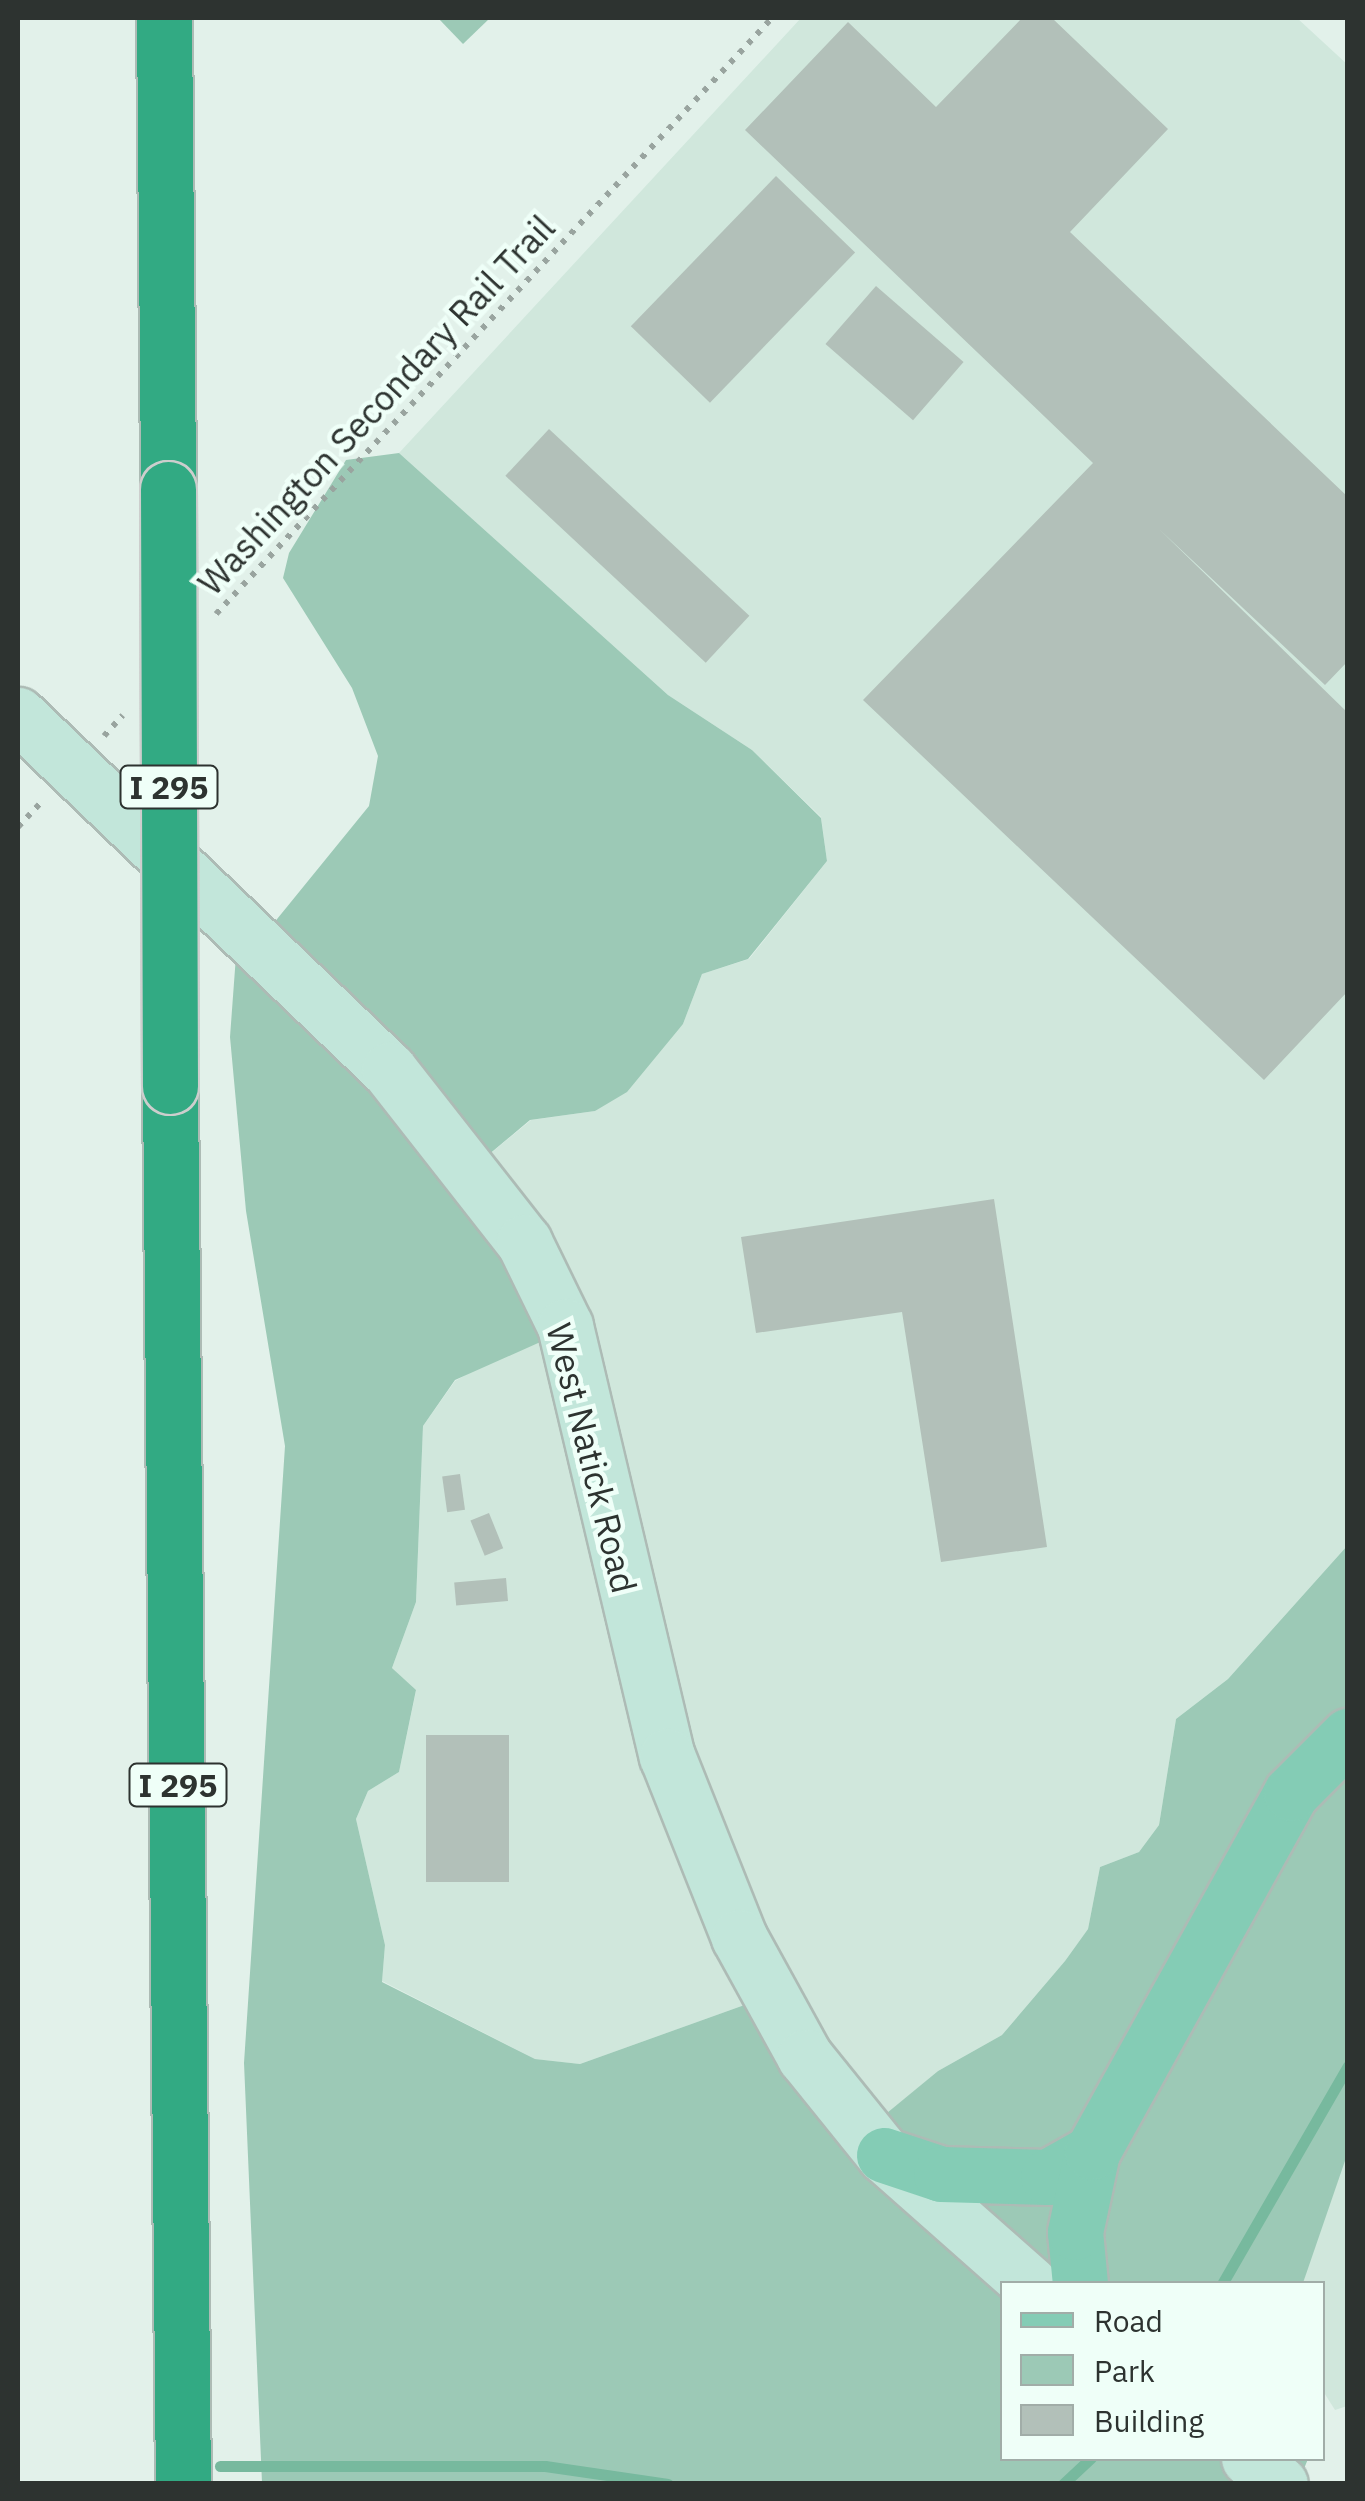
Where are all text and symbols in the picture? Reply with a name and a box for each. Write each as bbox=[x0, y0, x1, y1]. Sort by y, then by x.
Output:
street label: Washington Secondary Rail Trail bbox=[189, 207, 563, 603]
road number: I 295 bbox=[119, 760, 219, 814]
street label: West Natick Road bbox=[538, 1319, 646, 1597]
road number: I 295 bbox=[128, 1758, 228, 1812]
legend bbox=[1000, 2281, 1325, 2461]
text: Road bbox=[1094, 2301, 1163, 2340]
text: Park bbox=[1094, 2351, 1155, 2390]
text: Building bbox=[1094, 2401, 1204, 2440]

